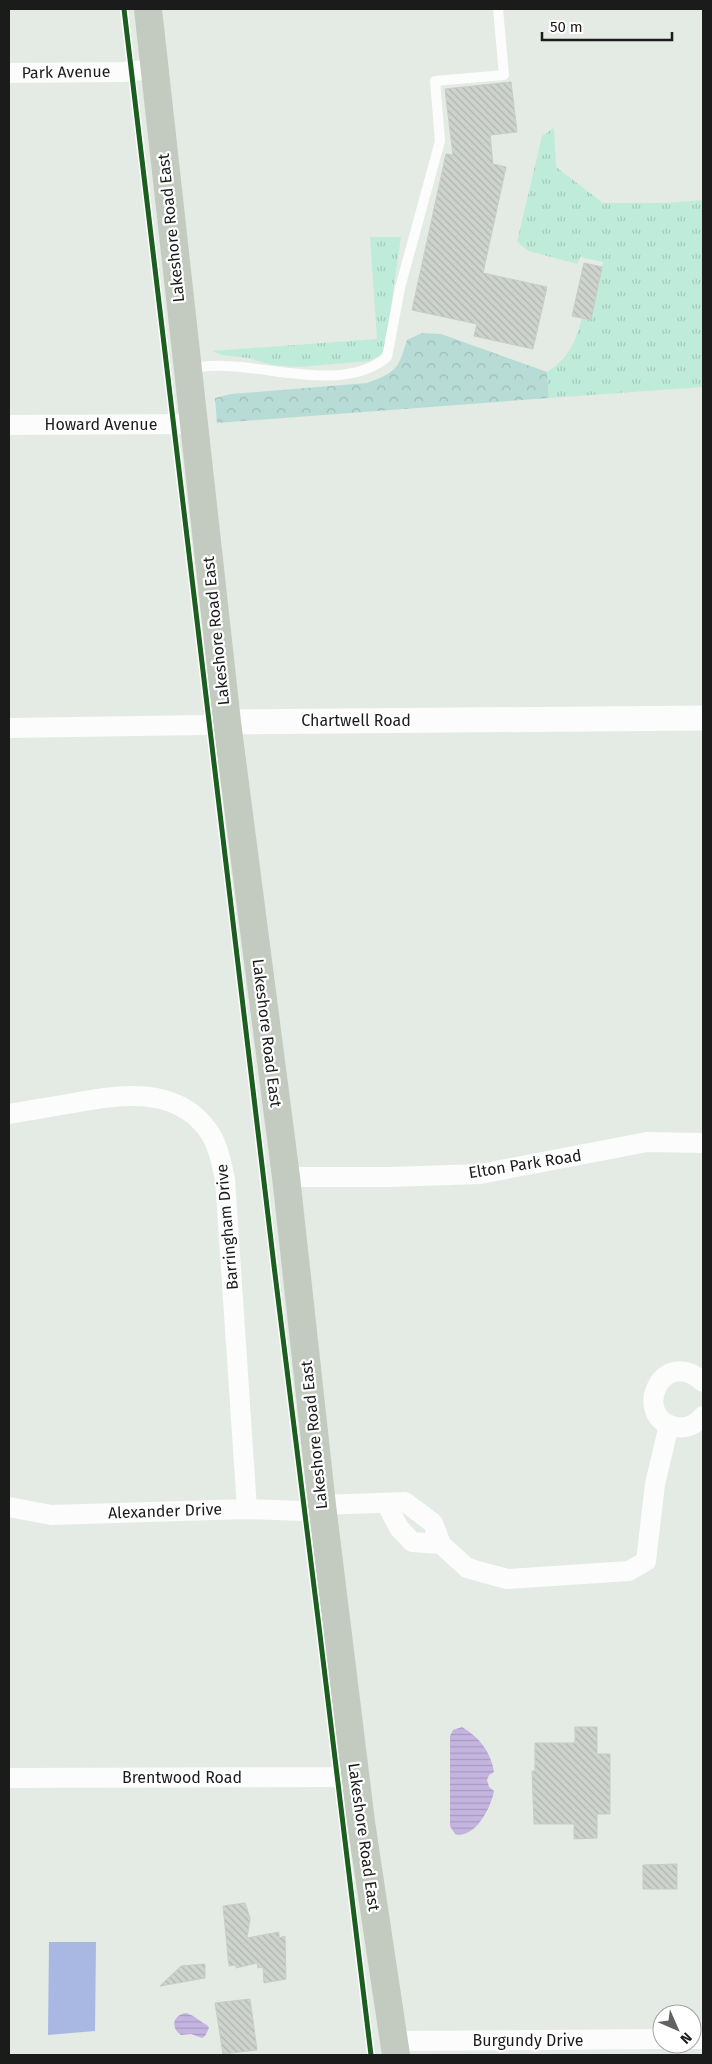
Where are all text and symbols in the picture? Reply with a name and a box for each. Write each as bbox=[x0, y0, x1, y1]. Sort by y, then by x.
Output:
scale bar bbox=[542, 10, 672, 42]
text: 50 m bbox=[550, 18, 583, 36]
street label: Park Avenue bbox=[21, 62, 111, 82]
street label: Lakeshore Road East bbox=[154, 152, 188, 303]
street label: Howard Avenue bbox=[45, 415, 157, 434]
street label: Lakeshore Road East bbox=[199, 555, 233, 706]
street label: Chartwell Road bbox=[301, 711, 411, 730]
street label: Lakeshore Road East bbox=[248, 958, 286, 1109]
street label: Elton Park Road bbox=[467, 1146, 583, 1182]
street label: Barringham Drive bbox=[212, 1163, 242, 1291]
street label: Lakeshore Road East bbox=[297, 1359, 331, 1510]
street label: Alexander Drive bbox=[108, 1500, 222, 1522]
street label: Lakeshore Road East bbox=[344, 1762, 384, 1913]
street label: Brentwood Road bbox=[122, 1768, 242, 1787]
north arrow bbox=[652, 2004, 702, 2054]
text: N bbox=[677, 2029, 695, 2047]
street label: Burgundy Drive bbox=[472, 2031, 584, 2050]

